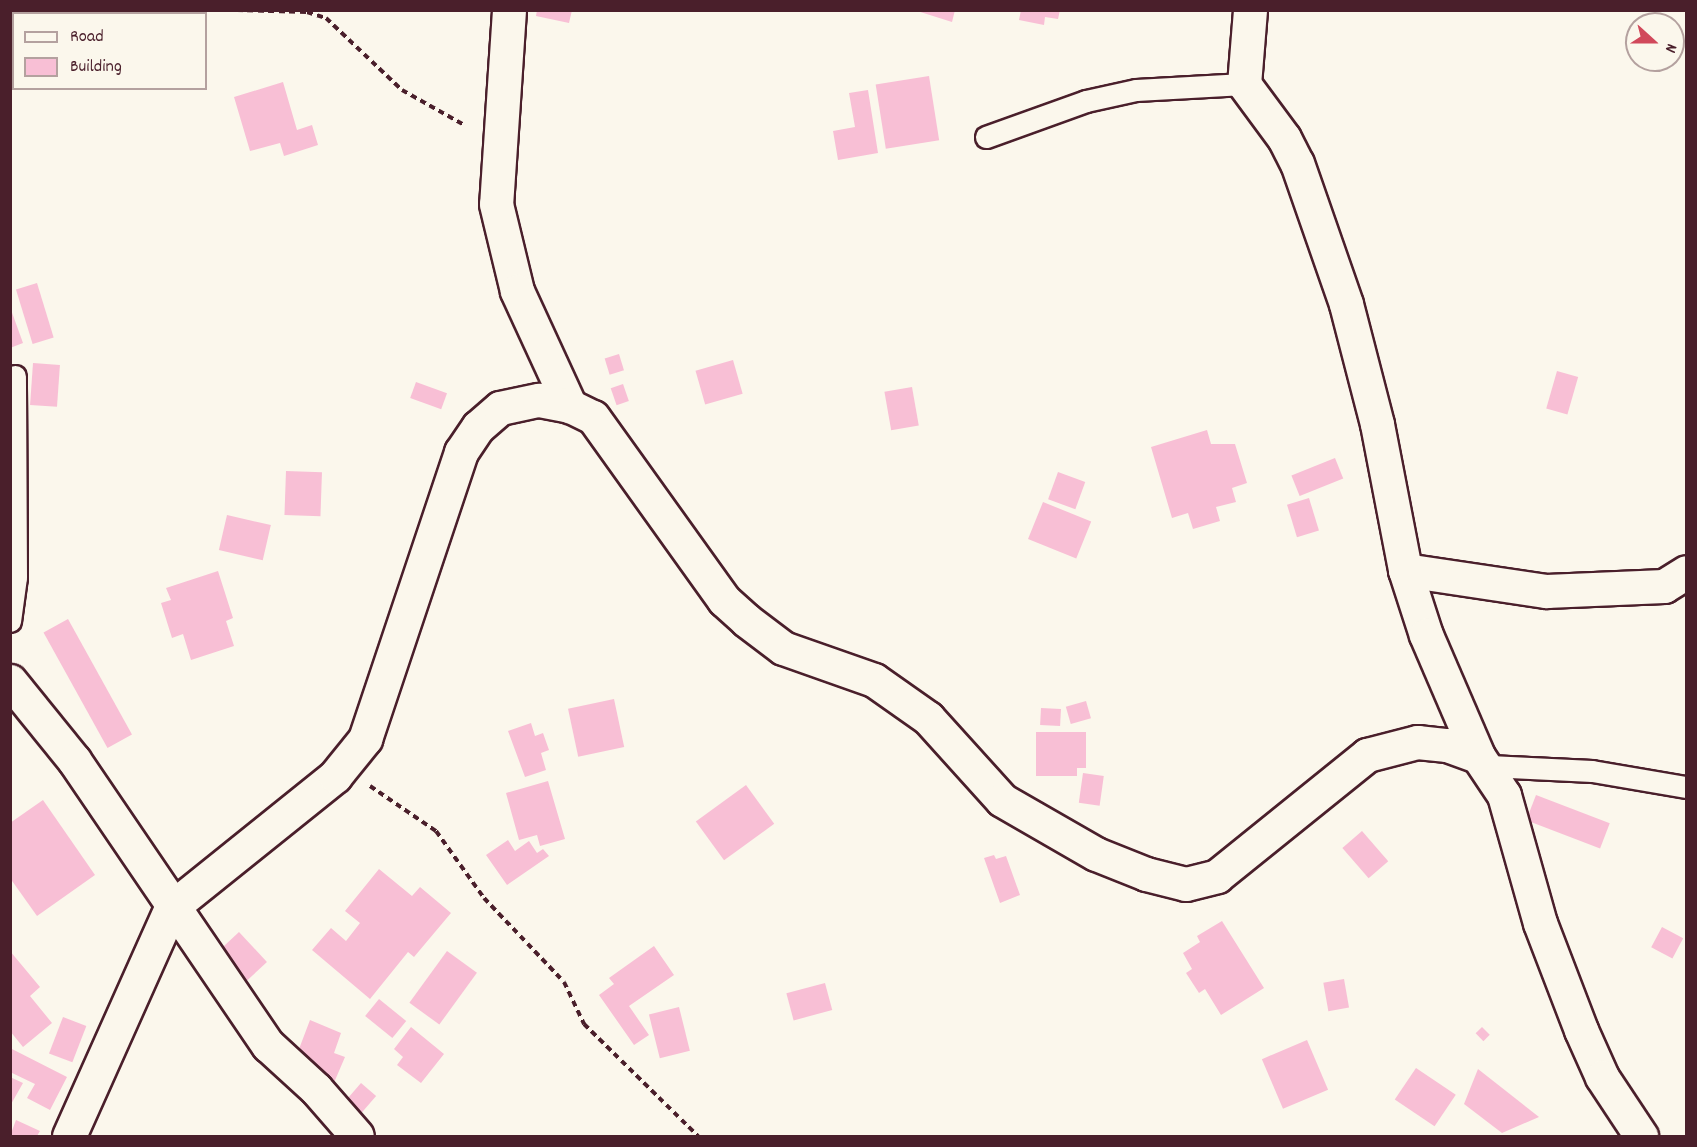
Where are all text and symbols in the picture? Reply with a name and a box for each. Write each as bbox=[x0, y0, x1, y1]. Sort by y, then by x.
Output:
legend bbox=[12, 12, 207, 90]
north arrow bbox=[1625, 12, 1685, 72]
text: Road bbox=[70, 25, 104, 50]
text: N bbox=[1658, 40, 1683, 56]
text: Building bbox=[70, 55, 122, 80]

